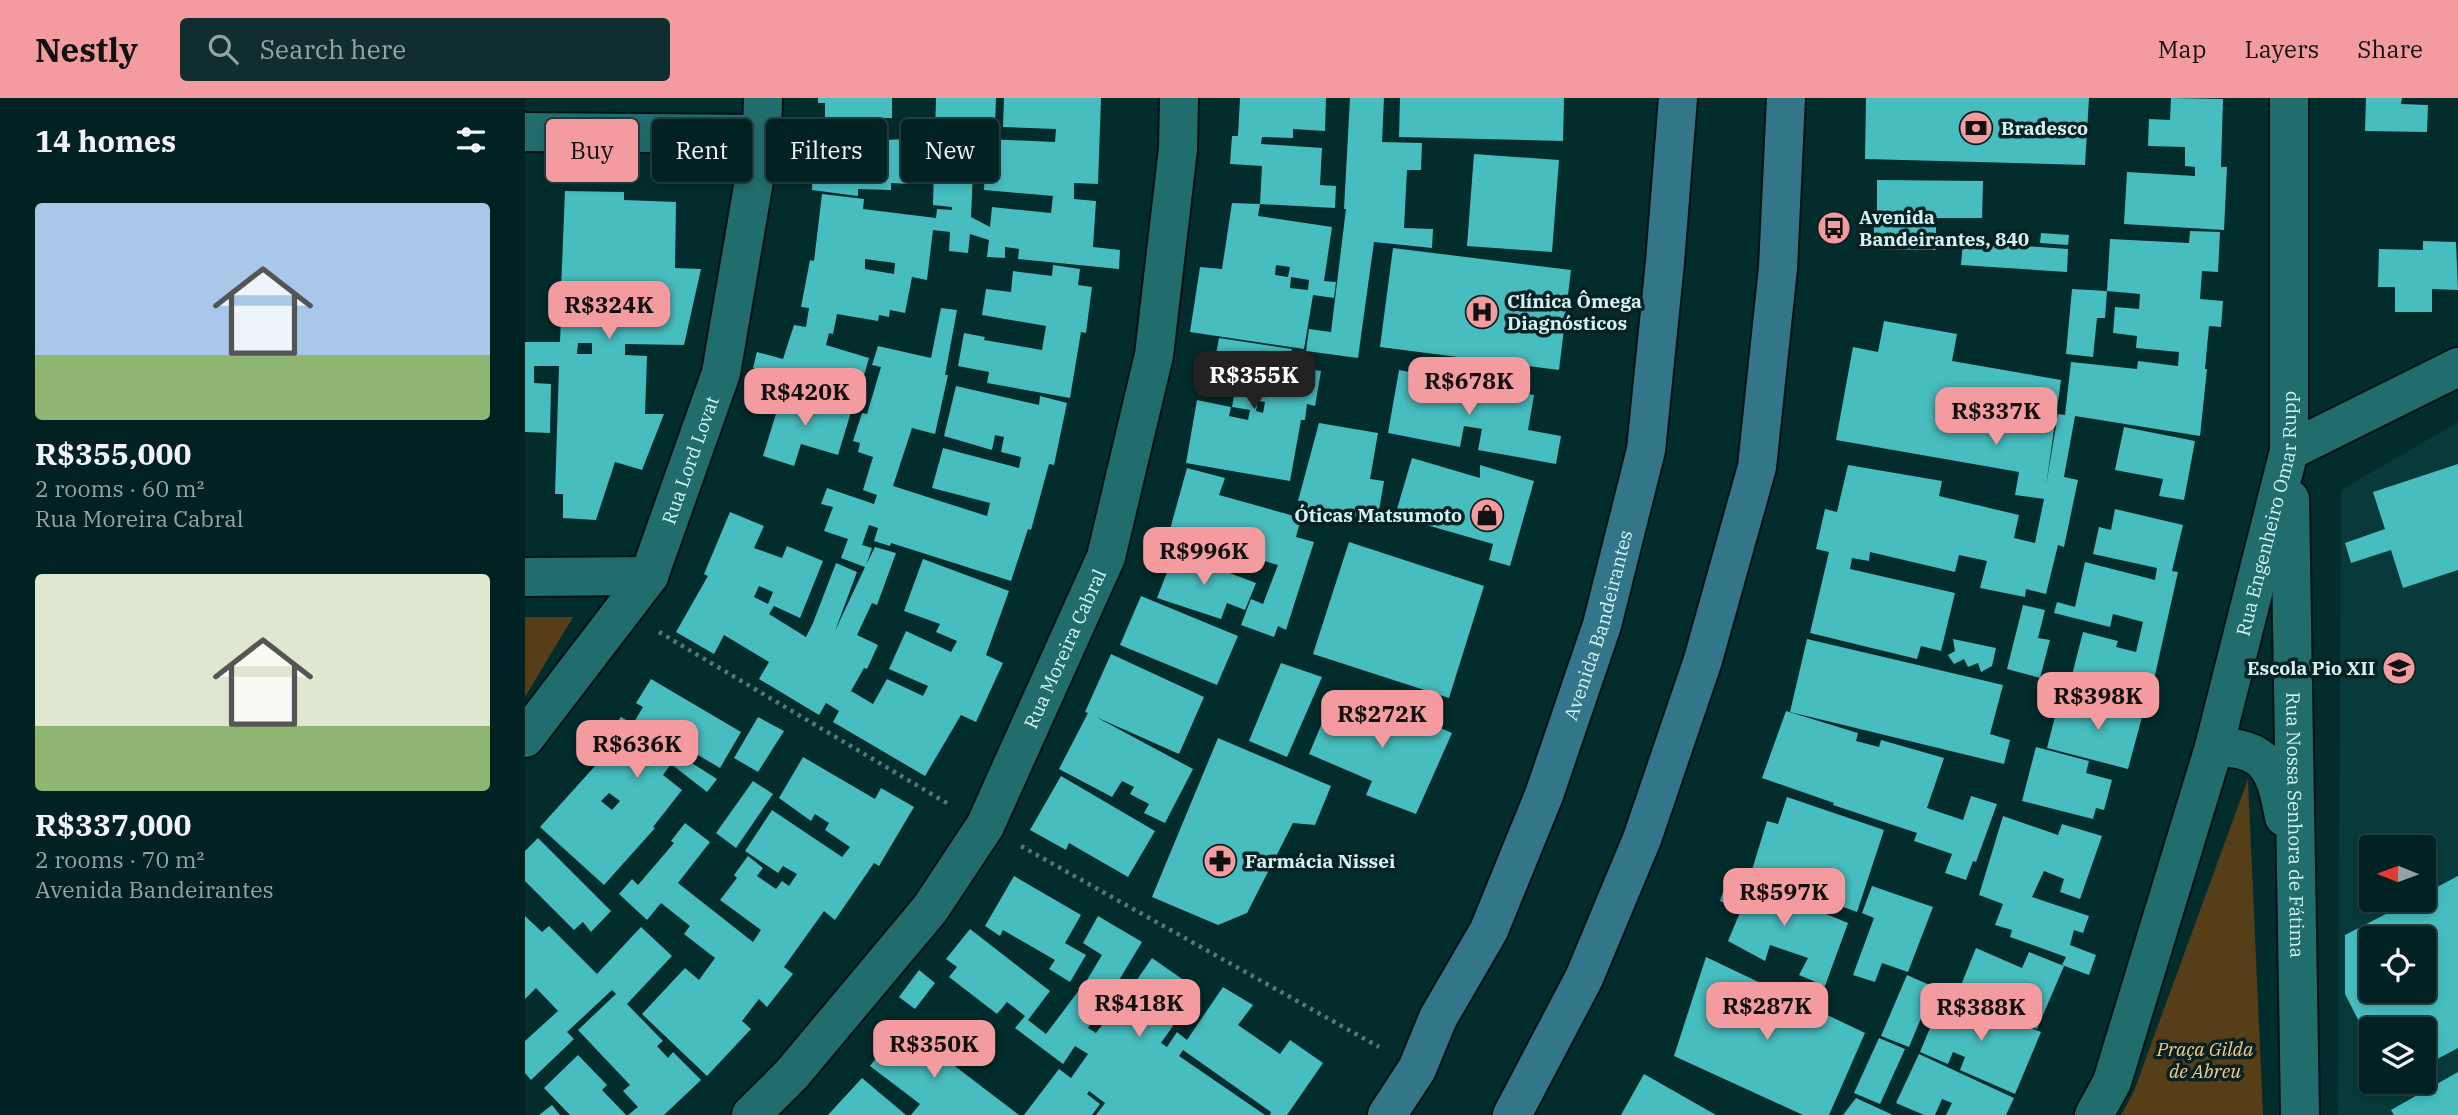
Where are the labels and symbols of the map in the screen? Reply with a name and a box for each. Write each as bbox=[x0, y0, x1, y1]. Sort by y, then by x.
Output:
bank icon: Bradesco bbox=[1957, 109, 1995, 147]
place label: Bradesco bbox=[2001, 116, 2088, 140]
place label: Avenida Bandeirantes, 840 bbox=[1859, 205, 2029, 251]
bus stop icon: Avenida Bandeirantes, 840 bbox=[1815, 209, 1853, 247]
pin: R$324K bbox=[552, 282, 666, 341]
place label: Clínica Ômega Diagnósticos bbox=[1507, 289, 1642, 335]
hospital icon: Clínica Ômega Diagnósticos bbox=[1463, 293, 1501, 331]
pin: R$355K bbox=[1197, 352, 1311, 411]
pin: R$678K bbox=[1412, 358, 1526, 417]
pin: R$420K bbox=[748, 368, 862, 428]
pin: R$337K bbox=[1939, 388, 2053, 447]
street label: Rua Engenheiro Omar Rupp bbox=[2231, 391, 2301, 638]
street label: Rua Lord Lovat bbox=[656, 393, 724, 527]
shop icon: Óticas Matsumoto bbox=[1468, 496, 1506, 534]
place label: Óticas Matsumoto bbox=[1294, 503, 1462, 527]
pin: R$996K bbox=[1147, 528, 1261, 587]
street label: Avenida Bandeirantes bbox=[1558, 528, 1637, 723]
street label: Rua Moreira Cabral bbox=[1018, 565, 1111, 732]
school or university icon: Escola Pio XII bbox=[2380, 649, 2418, 687]
place label: Escola Pio XII bbox=[2247, 656, 2375, 680]
pin: R$398K bbox=[2041, 672, 2155, 732]
pin: R$272K bbox=[1325, 690, 1439, 750]
street label: Rua Nossa Senhora de Fátima bbox=[2281, 692, 2309, 958]
pin: R$636K bbox=[580, 720, 694, 780]
north arrow bbox=[2359, 835, 2436, 912]
pharmacy icon: Farmácia Nissei bbox=[1201, 842, 1239, 880]
place label: Farmácia Nissei bbox=[1245, 849, 1395, 873]
pin: R$597K bbox=[1727, 868, 1841, 928]
pin: R$418K bbox=[1082, 979, 1196, 1039]
pin: R$287K bbox=[1710, 982, 1824, 1042]
pin: R$388K bbox=[1924, 984, 2038, 1043]
pin: R$350K bbox=[877, 1020, 991, 1080]
park label: Praça Gilda de Abreu bbox=[2156, 1037, 2254, 1083]

